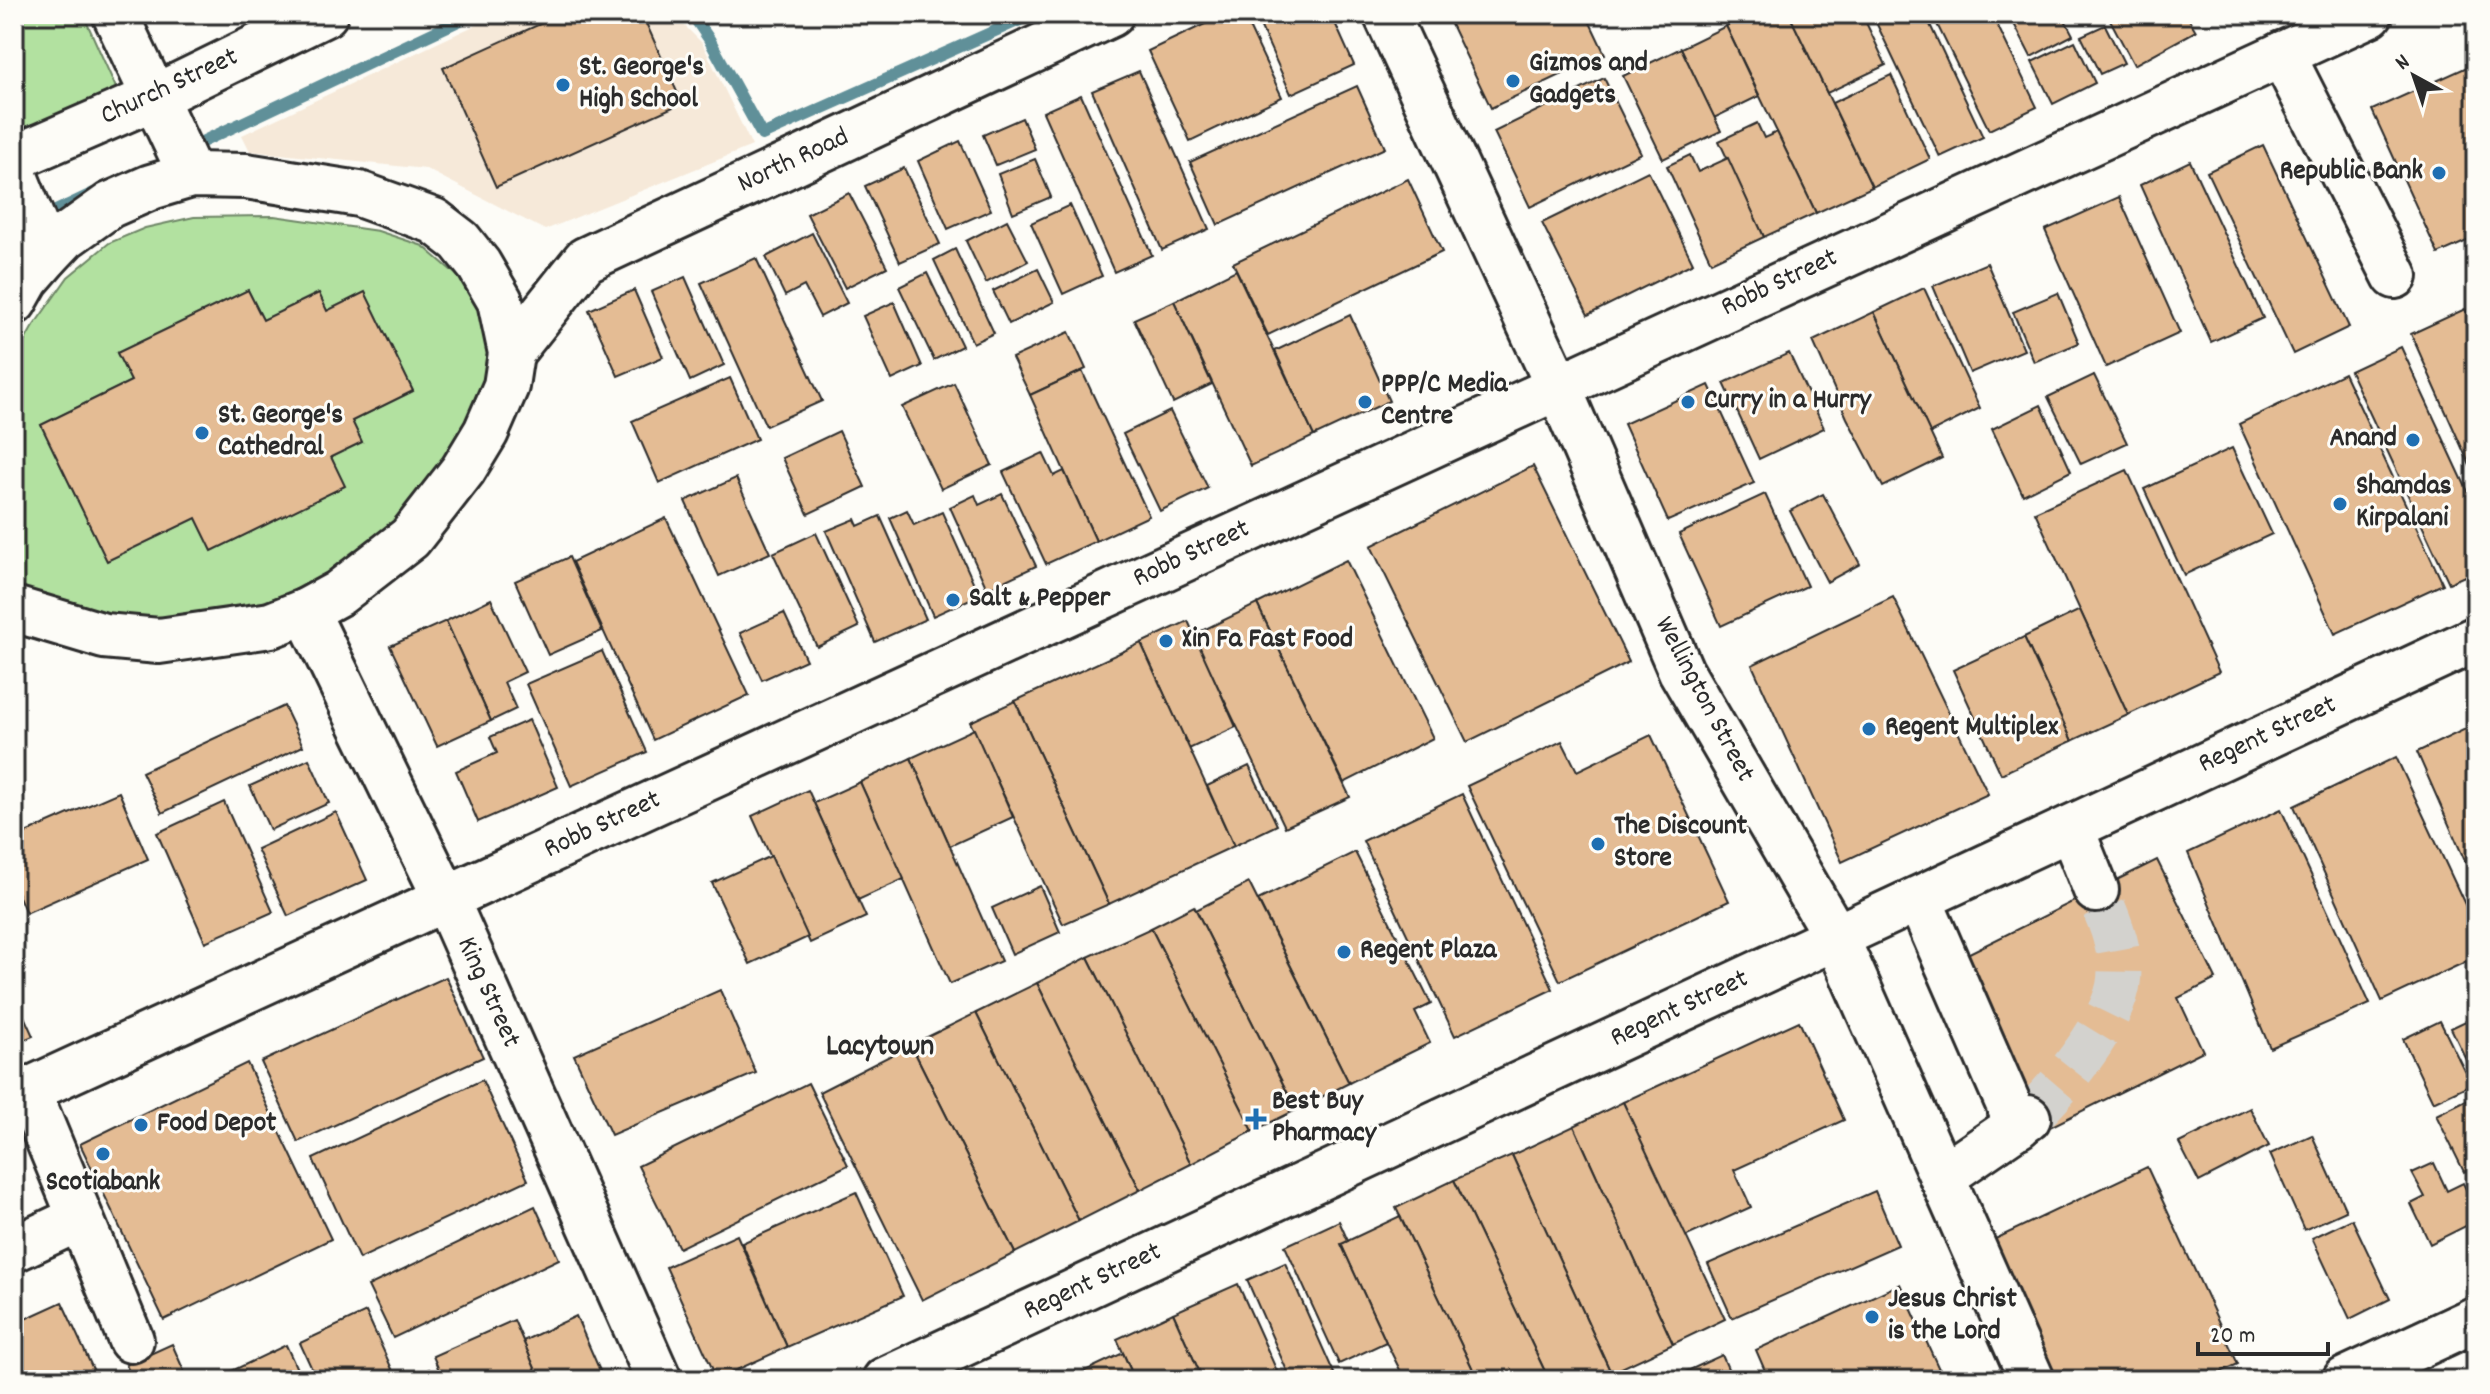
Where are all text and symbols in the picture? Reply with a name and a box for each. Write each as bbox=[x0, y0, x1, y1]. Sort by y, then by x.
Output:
north arrow bbox=[2374, 36, 2454, 116]
street label: Church Street bbox=[95, 39, 245, 137]
place label: Gizmos and Gadgets bbox=[1529, 45, 1648, 117]
text: N bbox=[2389, 48, 2418, 79]
place label: St. George's High School bbox=[579, 49, 704, 121]
marker: Gizmos and Gadgets bbox=[1504, 72, 1522, 90]
marker: St. George's High School bbox=[554, 76, 572, 94]
street label: North Road bbox=[732, 119, 856, 205]
place label: Republic Bank bbox=[2280, 153, 2423, 193]
marker: Republic Bank bbox=[2430, 164, 2448, 182]
street label: Robb Street bbox=[1715, 240, 1845, 328]
place label: PPP/C Media Centre bbox=[1381, 366, 1508, 438]
place label: Curry in a Hurry bbox=[1704, 382, 1873, 422]
marker: PPP/C Media Centre bbox=[1356, 393, 1374, 411]
marker: Curry in a Hurry bbox=[1679, 393, 1697, 411]
place label: St. George's Cathedral bbox=[218, 397, 343, 469]
place label: Anand bbox=[2330, 420, 2397, 460]
marker: St. George's Cathedral bbox=[193, 424, 211, 442]
marker: Anand bbox=[2404, 431, 2422, 449]
place label: Shamdas Kirpalani bbox=[2356, 468, 2452, 540]
marker: Shamdas Kirpalani bbox=[2331, 495, 2349, 513]
street label: Robb Street bbox=[1127, 511, 1257, 599]
place label: Salt & Pepper bbox=[969, 580, 1111, 620]
marker: Salt & Pepper bbox=[944, 591, 962, 609]
street label: Wellington Street bbox=[1643, 610, 1763, 790]
place label: Xin Fa Fast Food bbox=[1182, 621, 1353, 661]
marker: Xin Fa Fast Food bbox=[1157, 632, 1175, 650]
street label: Regent Street bbox=[2192, 687, 2344, 785]
place label: Regent Multiplex bbox=[1885, 709, 2059, 749]
marker: Regent Multiplex bbox=[1860, 720, 1878, 738]
street label: Robb Street bbox=[538, 782, 668, 870]
place label: The Discount Store bbox=[1614, 808, 1748, 880]
marker: The Discount Store bbox=[1589, 835, 1607, 853]
street label: King Street bbox=[445, 931, 529, 1055]
place label: Regent Plaza bbox=[1360, 932, 1497, 972]
marker: Regent Plaza bbox=[1335, 943, 1353, 961]
street label: Regent Street bbox=[1604, 961, 1756, 1059]
district label: Lacytown bbox=[826, 1027, 934, 1070]
place label: Best Buy Pharmacy bbox=[1272, 1083, 1378, 1155]
place label: Food Depot bbox=[157, 1105, 277, 1145]
marker: Best Buy Pharmacy bbox=[1247, 1110, 1265, 1128]
marker: Food Depot bbox=[132, 1116, 150, 1134]
marker: Scotiabank bbox=[94, 1145, 112, 1163]
place label: Scotiabank bbox=[46, 1164, 160, 1204]
street label: Regent Street bbox=[1017, 1234, 1169, 1332]
place label: Jesus Christ is the Lord bbox=[1888, 1281, 2018, 1353]
scale bar bbox=[2198, 1306, 2328, 1356]
marker: Jesus Christ is the Lord bbox=[1863, 1308, 1881, 1326]
text: 20 m bbox=[2210, 1320, 2256, 1354]

